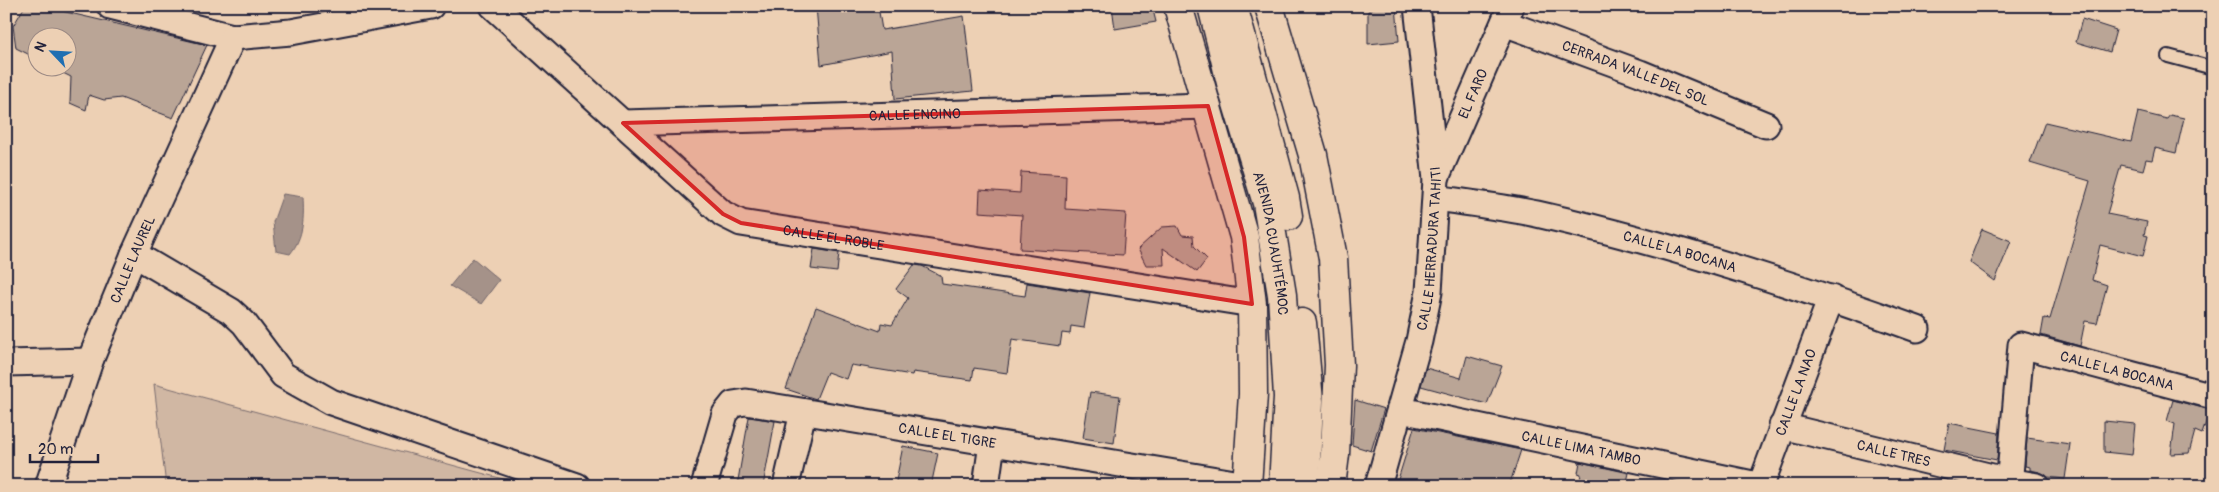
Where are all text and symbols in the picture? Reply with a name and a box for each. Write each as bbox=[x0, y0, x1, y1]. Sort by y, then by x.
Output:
north arrow bbox=[28, 28, 78, 78]
street label: CERRADA VALLE DEL SOL bbox=[1560, 37, 1712, 110]
text: N bbox=[31, 39, 50, 55]
street label: EL FARO bbox=[1455, 66, 1492, 121]
street label: CALLE ENCINO bbox=[869, 105, 961, 125]
street label: CALLE HERRADURA TAHITI bbox=[1413, 166, 1445, 332]
street label: AVENIDA CUAUHTÉMOC bbox=[1249, 169, 1291, 316]
street label: CALLE LAUREL bbox=[107, 213, 159, 306]
street label: CALLE EL ROBLE bbox=[782, 222, 885, 255]
street label: CALLE LA BOCANA bbox=[1621, 228, 1738, 276]
street label: CALLE LA NAO bbox=[1772, 347, 1820, 438]
street label: CALLE LA BOCANA bbox=[2058, 348, 2176, 394]
street label: CALLE EL TIGRE bbox=[897, 419, 997, 452]
street label: CALLE LIMA TAMBO bbox=[1520, 428, 1642, 469]
scale bar bbox=[30, 432, 98, 464]
street label: CALLE TRES bbox=[1855, 436, 1932, 471]
text: 20 m bbox=[38, 440, 73, 459]

